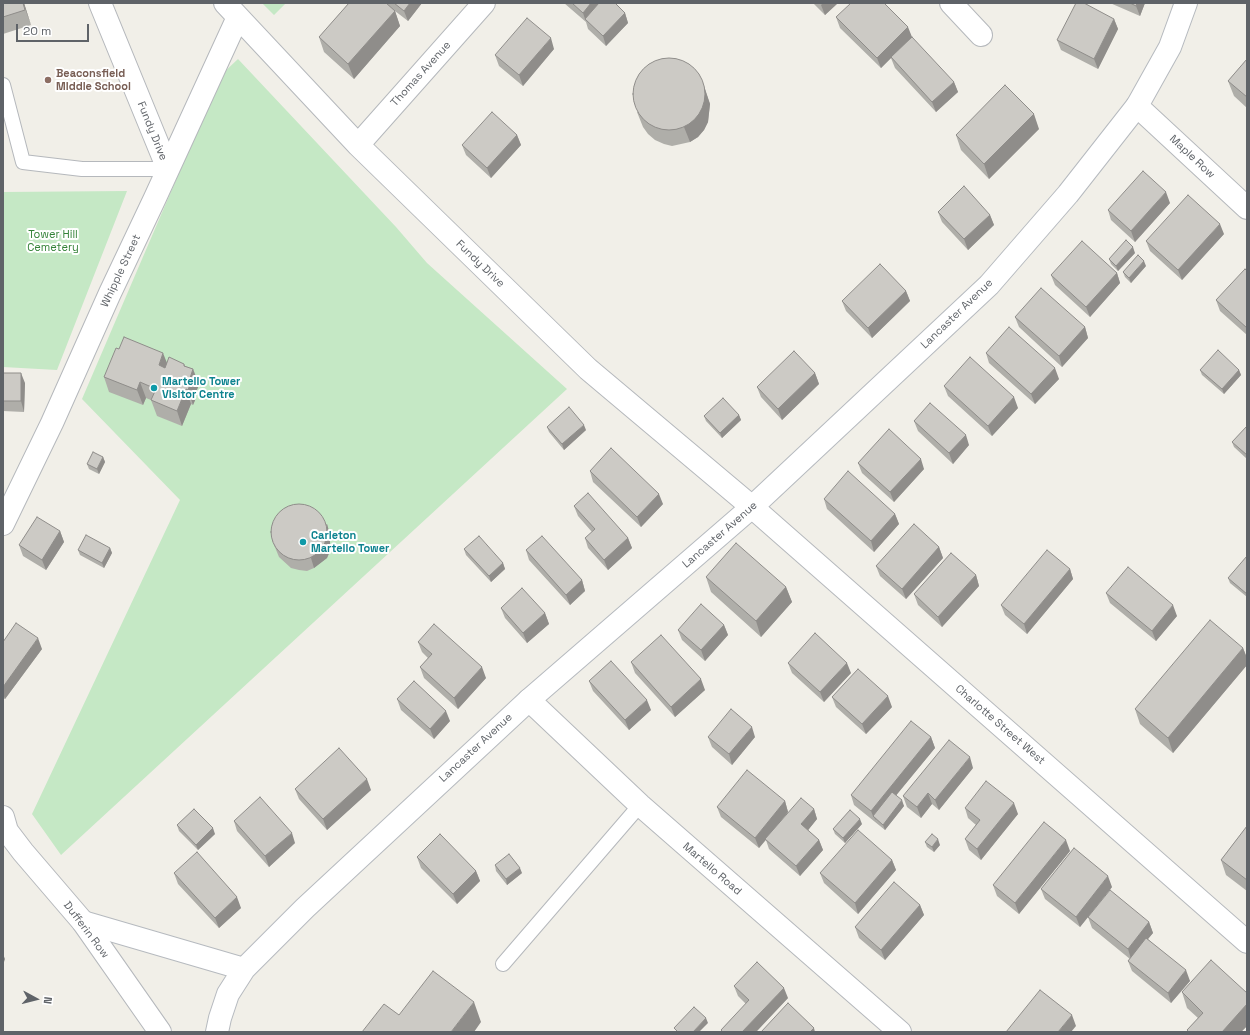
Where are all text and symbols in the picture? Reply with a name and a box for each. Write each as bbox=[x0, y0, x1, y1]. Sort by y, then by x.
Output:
scale bar bbox=[18, 16, 91, 42]
text: 20 m bbox=[23, 23, 51, 39]
street label: Thomas Avenue bbox=[388, 39, 454, 109]
place label: Beaconsfield Middle School bbox=[56, 67, 131, 93]
marker: Beaconsfield Middle School bbox=[43, 75, 53, 85]
street label: Fundy Drive bbox=[134, 100, 170, 162]
street label: Maple Row bbox=[1167, 133, 1217, 181]
park label: Tower Hill Cemetery bbox=[27, 228, 79, 254]
street label: Whipple Street bbox=[98, 232, 144, 310]
street label: Fundy Drive bbox=[453, 238, 507, 290]
street label: Lancaster Avenue bbox=[918, 276, 996, 352]
place label: Martello Tower Visitor Centre bbox=[162, 375, 240, 401]
marker: Martello Tower Visitor Centre bbox=[149, 383, 159, 393]
street label: Lancaster Avenue bbox=[680, 499, 760, 571]
place label: Carleton Martello Tower bbox=[311, 529, 389, 555]
marker: Carleton Martello Tower bbox=[298, 537, 308, 547]
street label: Charlotte Street West bbox=[952, 682, 1048, 768]
street label: Lancaster Avenue bbox=[437, 711, 515, 785]
street label: Martello Road bbox=[680, 840, 744, 898]
street label: Dufferin Row bbox=[60, 899, 112, 961]
north arrow bbox=[16, 979, 56, 1019]
text: N bbox=[41, 996, 55, 1005]

